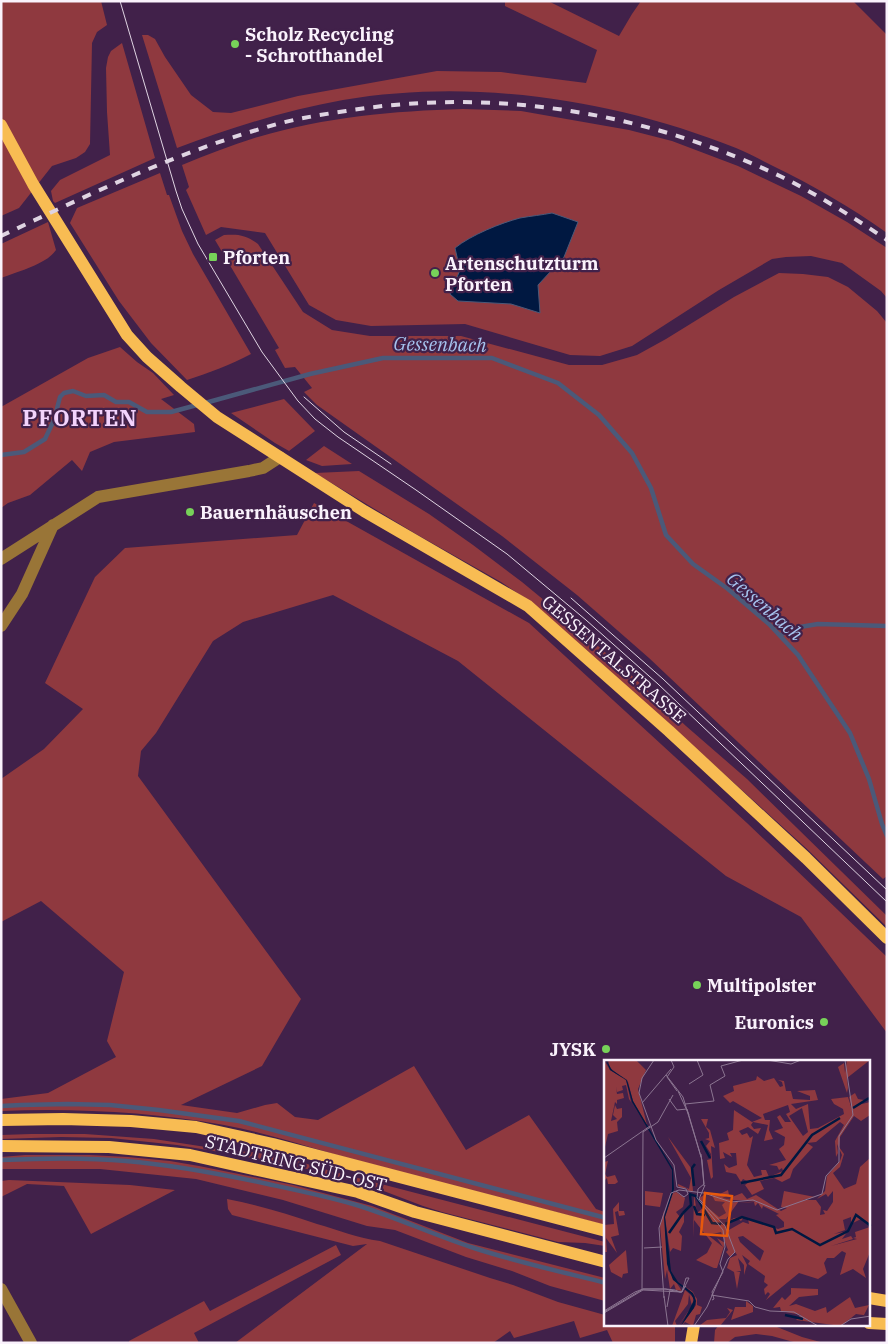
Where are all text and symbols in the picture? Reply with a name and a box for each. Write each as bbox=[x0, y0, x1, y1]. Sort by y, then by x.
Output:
place label: Scholz Recycling - Schrotthandel bbox=[245, 23, 394, 67]
marker: Scholz Recycling - Schrotthandel bbox=[229, 38, 241, 50]
place label: Pforten bbox=[223, 246, 290, 269]
marker: Pforten bbox=[207, 251, 219, 263]
place label: Artenschutzturm Pforten bbox=[445, 252, 599, 296]
marker: Artenschutzturm Pforten bbox=[429, 267, 441, 279]
water label: Gessenbach bbox=[393, 331, 487, 357]
district label: PFORTEN bbox=[22, 403, 138, 432]
place label: Bauernhäuschen bbox=[200, 501, 352, 524]
marker: Bauernhäuschen bbox=[184, 506, 196, 518]
water label: Gessenbach bbox=[722, 566, 808, 646]
street label: GESSENTALSTRASSE bbox=[537, 590, 691, 728]
place label: Multipolster bbox=[707, 974, 816, 997]
marker: Multipolster bbox=[691, 979, 703, 991]
place label: Euronics bbox=[734, 1011, 814, 1034]
marker: Euronics bbox=[818, 1016, 830, 1028]
place label: JYSK bbox=[550, 1038, 596, 1061]
marker: JYSK bbox=[600, 1043, 612, 1055]
inset map bbox=[604, 1060, 870, 1326]
street label: STADTRING SÜD-OST bbox=[203, 1129, 390, 1197]

